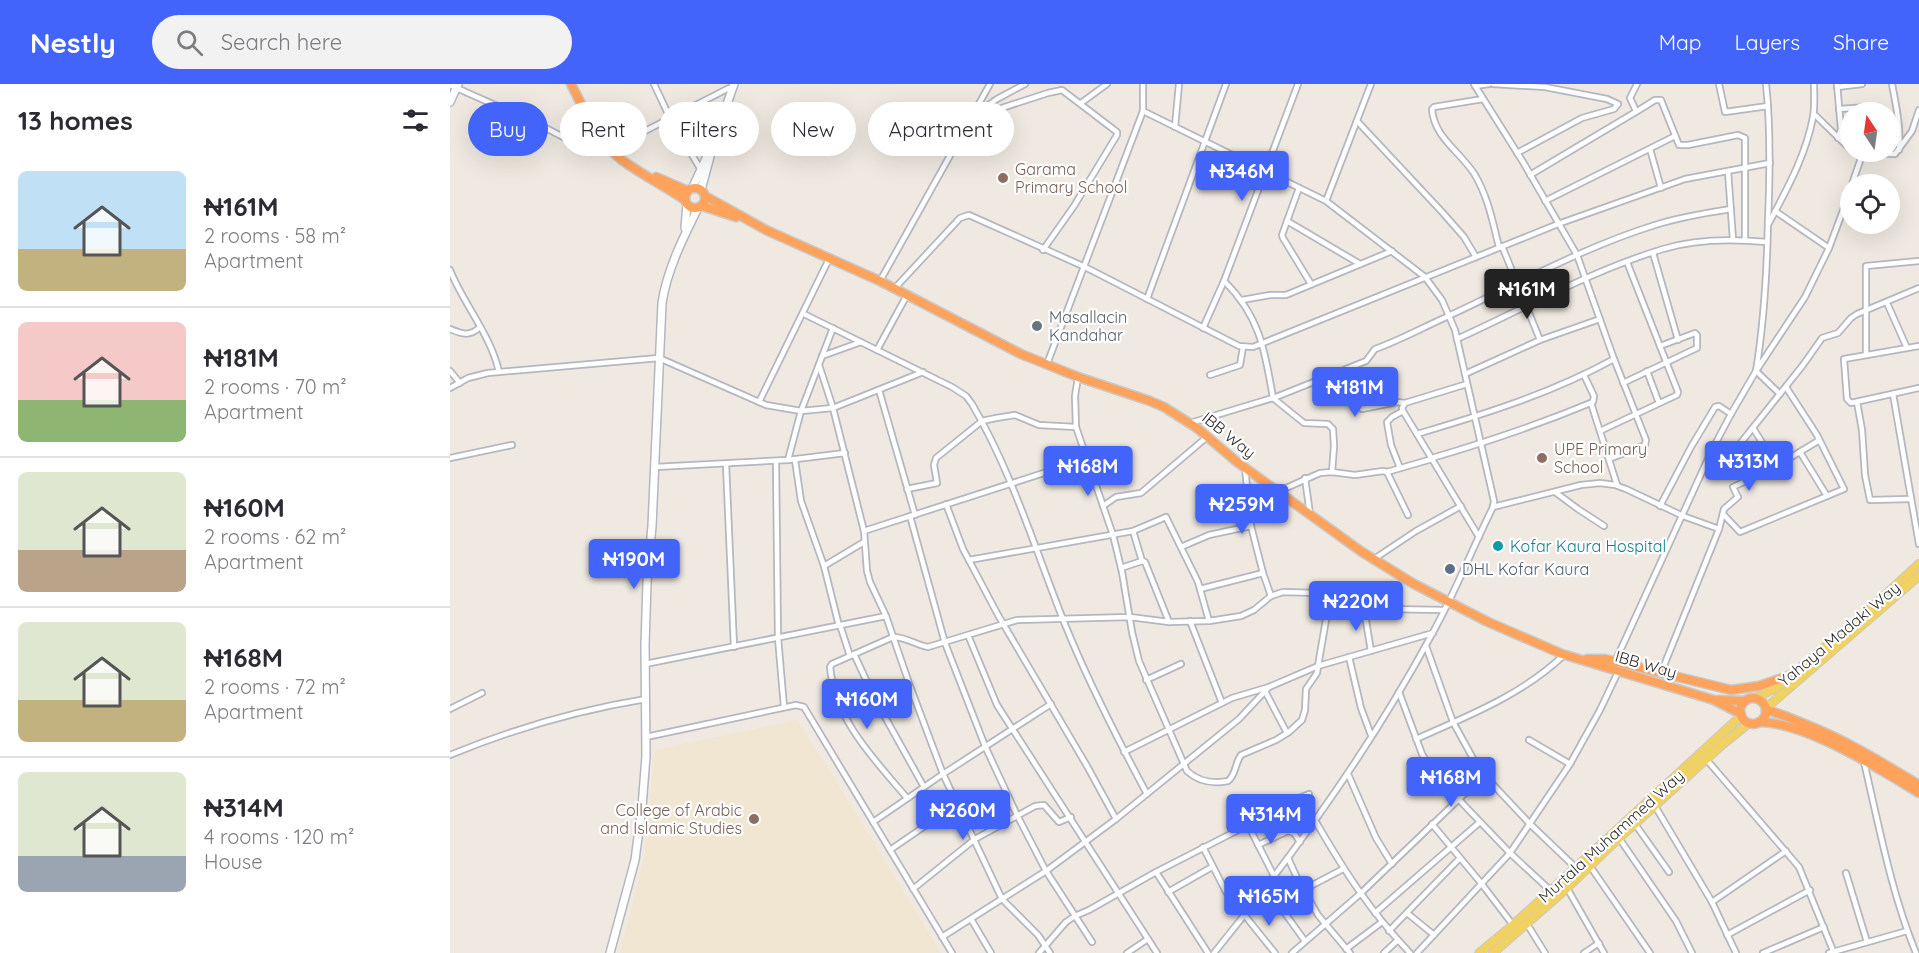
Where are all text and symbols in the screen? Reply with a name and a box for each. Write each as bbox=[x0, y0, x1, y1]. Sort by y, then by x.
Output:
search box bbox=[152, 15, 572, 69]
text: Nestly bbox=[30, 25, 116, 60]
icon: search bbox=[173, 26, 206, 59]
text: Search here bbox=[221, 28, 342, 56]
text: Map bbox=[1659, 29, 1702, 55]
text: Layers bbox=[1735, 29, 1800, 55]
text: Share bbox=[1833, 29, 1889, 55]
chip: Buy bbox=[468, 102, 548, 156]
chip: Rent bbox=[560, 102, 647, 156]
chip: Filters bbox=[659, 102, 759, 156]
chip: New bbox=[771, 102, 856, 156]
chip: Apartment bbox=[868, 102, 1014, 156]
north arrow bbox=[1840, 102, 1900, 162]
map controls bbox=[1840, 102, 1900, 234]
text: 13 homes bbox=[18, 104, 133, 137]
icon: filters bbox=[399, 104, 432, 137]
pin: ₦346M bbox=[1200, 151, 1284, 202]
text: ₦346M bbox=[1210, 158, 1274, 183]
place label: Garama Primary School bbox=[1015, 159, 1127, 197]
marker: Garama Primary School bbox=[996, 171, 1010, 185]
button: locate bbox=[1840, 174, 1900, 234]
text: ₦161M bbox=[204, 190, 279, 223]
icon: home bbox=[66, 195, 138, 267]
text: 2 rooms · 58 m² bbox=[204, 223, 346, 248]
text: Apartment bbox=[204, 248, 304, 273]
pin: ₦161M bbox=[1485, 269, 1569, 320]
text: ₦161M bbox=[1498, 276, 1556, 301]
place label: Masallacin Kandahar bbox=[1049, 307, 1127, 345]
marker: Masallacin Kandahar bbox=[1030, 319, 1044, 333]
text: ₦181M bbox=[204, 341, 279, 374]
icon: home bbox=[66, 346, 138, 418]
pin: ₦181M bbox=[1313, 367, 1397, 418]
text: 2 rooms · 70 m² bbox=[204, 374, 347, 399]
text: ₦181M bbox=[1326, 374, 1384, 399]
text: Apartment bbox=[204, 399, 304, 424]
street label: IBB Way bbox=[1198, 407, 1260, 463]
place label: UPE Primary School bbox=[1554, 439, 1647, 477]
pin: ₦313M bbox=[1707, 441, 1791, 492]
pin: ₦168M bbox=[1046, 446, 1130, 497]
text: ₦313M bbox=[1719, 448, 1779, 473]
marker: UPE Primary School bbox=[1535, 451, 1549, 465]
text: ₦168M bbox=[1058, 453, 1118, 478]
pin: ₦259M bbox=[1200, 484, 1284, 535]
text: ₦160M bbox=[204, 491, 285, 524]
text: ₦259M bbox=[1209, 491, 1275, 516]
icon: home bbox=[66, 496, 138, 568]
text: 2 rooms · 62 m² bbox=[204, 524, 346, 549]
place label: Kofar Kaura Hospital bbox=[1510, 536, 1666, 556]
pin: ₦190M bbox=[592, 539, 676, 590]
marker: Kofar Kaura Hospital bbox=[1491, 539, 1505, 553]
text: ₦190M bbox=[603, 546, 665, 571]
text: Apartment bbox=[204, 549, 304, 574]
place label: DHL Kofar Kaura bbox=[1462, 559, 1589, 579]
marker: DHL Kofar Kaura bbox=[1443, 562, 1457, 576]
street label: Yahaya Madaki Way bbox=[1774, 577, 1904, 691]
pin: ₦220M bbox=[1314, 581, 1398, 632]
text: ₦220M bbox=[1323, 588, 1389, 613]
text: ₦168M bbox=[204, 641, 283, 674]
icon: home bbox=[66, 646, 138, 718]
street label: IBB Way bbox=[1613, 646, 1679, 682]
text: 2 rooms · 72 m² bbox=[204, 674, 346, 699]
pin: ₦160M bbox=[825, 679, 909, 730]
text: ₦160M bbox=[836, 686, 898, 711]
text: Apartment bbox=[204, 699, 304, 724]
pin: ₦168M bbox=[1409, 757, 1493, 808]
text: ₦168M bbox=[1421, 764, 1481, 789]
street label: Murtala Muhammed Way bbox=[1534, 765, 1688, 907]
pin: ₦260M bbox=[921, 790, 1005, 841]
text: ₦314M bbox=[204, 791, 284, 824]
pin: ₦314M bbox=[1229, 794, 1313, 845]
icon: home bbox=[66, 796, 138, 868]
text: ₦260M bbox=[930, 797, 996, 822]
place label: College of Arabic and Islamic Studies bbox=[600, 800, 742, 838]
text: ₦314M bbox=[1240, 801, 1302, 826]
marker: College of Arabic and Islamic Studies bbox=[747, 812, 761, 826]
text: 4 rooms · 120 m² bbox=[204, 824, 354, 849]
text: House bbox=[204, 849, 263, 874]
pin: ₦165M bbox=[1227, 876, 1311, 927]
text: ₦165M bbox=[1238, 883, 1300, 908]

